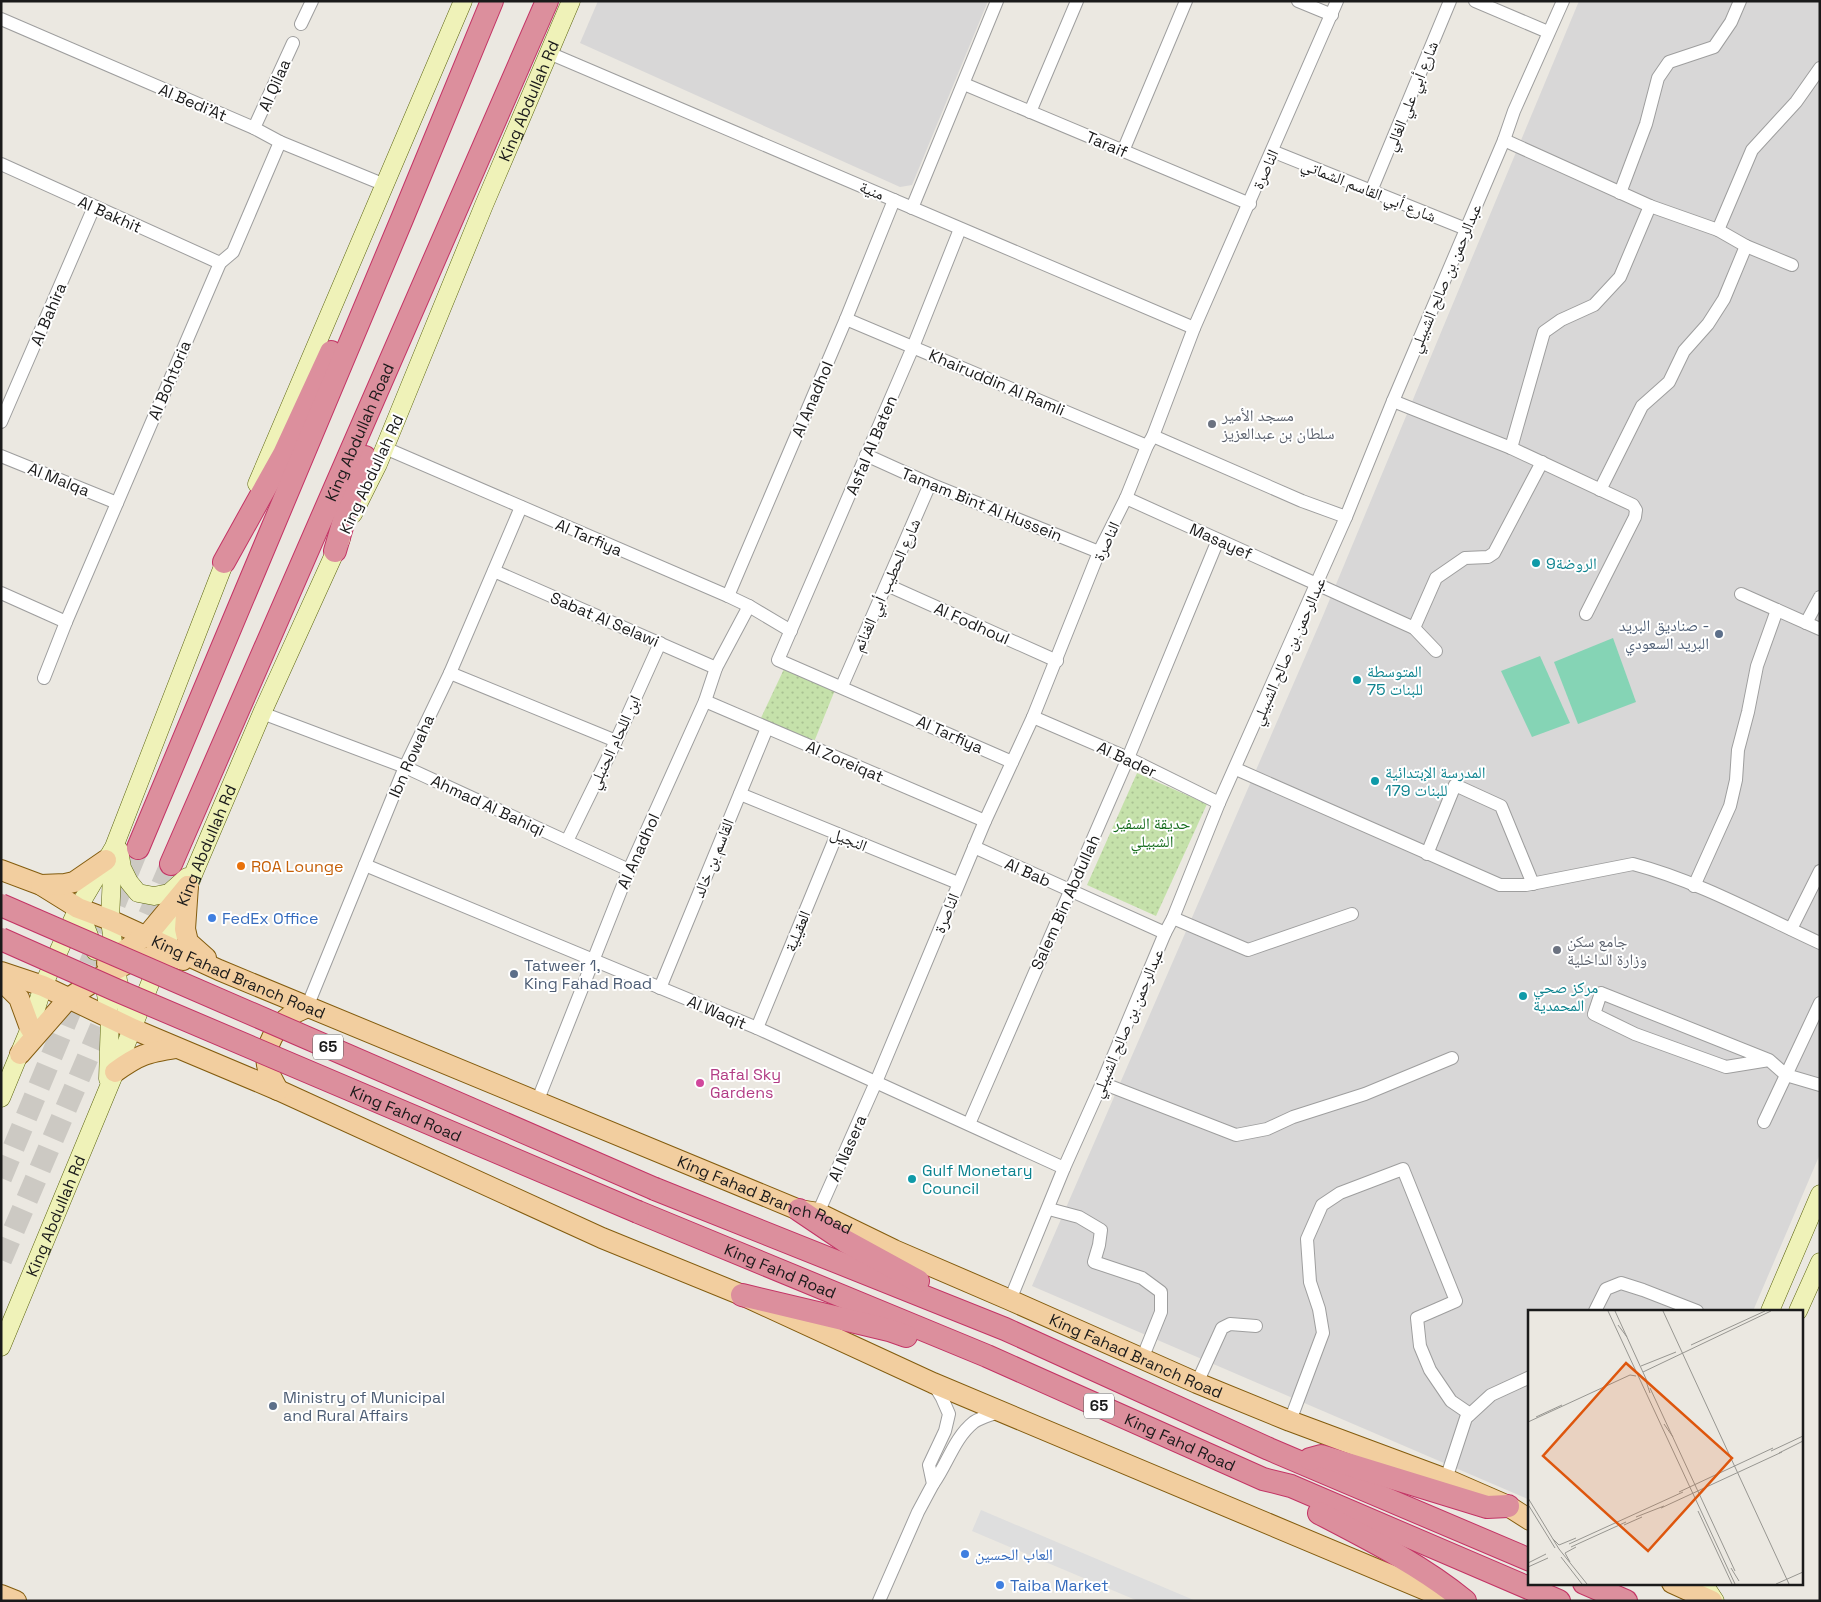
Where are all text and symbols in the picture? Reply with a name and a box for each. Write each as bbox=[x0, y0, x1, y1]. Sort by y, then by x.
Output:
street label: King Abdullah Rd bbox=[494, 37, 564, 165]
street label: شارع أبي علي الغالي bbox=[1380, 38, 1445, 155]
street label: Al Qilaa bbox=[254, 56, 295, 115]
street label: Al Bedi'At bbox=[155, 79, 230, 126]
street label: Taraif bbox=[1083, 126, 1131, 163]
street label: الناصرة bbox=[1247, 146, 1283, 192]
street label: شارع أبي القاسم الشماتي bbox=[1298, 154, 1439, 229]
street label: منية bbox=[856, 176, 887, 205]
street label: Al Bakhit bbox=[75, 191, 145, 238]
street label: عبدالرحمن بن صالح الشبيلي bbox=[1405, 200, 1488, 357]
street label: Al Bahira bbox=[26, 279, 71, 349]
street label: Al Bohtoria bbox=[143, 337, 196, 423]
street label: Khairuddin Al Ramli bbox=[926, 344, 1068, 421]
street label: Al Anadhol bbox=[787, 358, 838, 440]
street label: King Abdullah Road bbox=[320, 360, 399, 505]
street label: Asfal Al Baten bbox=[841, 392, 902, 498]
place label: ٍمسجد الأمير سلطان بن عبدالعزيز bbox=[1221, 405, 1335, 444]
street label: King Abdullah Rd bbox=[335, 411, 408, 537]
marker: ٍمسجد الأمير سلطان بن عبدالعزيز bbox=[1206, 418, 1218, 430]
street label: Al Malqa bbox=[25, 458, 93, 501]
street label: Tamam Bint Al Hussein bbox=[898, 463, 1065, 546]
street label: Al Tarfiya bbox=[552, 514, 625, 561]
street label: شارع الحطيب أبي الغنائم bbox=[848, 515, 927, 656]
street label: الناصرة bbox=[1088, 518, 1125, 564]
street label: Masayef bbox=[1186, 518, 1255, 565]
place label: الروضة9 bbox=[1546, 553, 1597, 574]
marker: الروضة9 bbox=[1530, 557, 1542, 569]
street label: عبدالرحمن بن صالح الشبيلي bbox=[1246, 574, 1332, 729]
street label: Sabat Al Selawi bbox=[547, 587, 662, 652]
street label: Al Fodhoul bbox=[931, 598, 1013, 649]
place label: صناديق البريد - البريد السعودي bbox=[1619, 615, 1709, 656]
marker: صناديق البريد - البريد السعودي bbox=[1713, 628, 1725, 640]
place label: المتوسطة 75 للبنات bbox=[1367, 661, 1423, 700]
marker: المتوسطة 75 للبنات bbox=[1351, 674, 1363, 686]
street label: ابن اللحام الحنبلي bbox=[583, 692, 647, 794]
street label: Ibn Rowaha bbox=[384, 711, 439, 801]
street label: Al Tarfiya bbox=[913, 711, 986, 758]
street label: Al Zoreiqat bbox=[803, 736, 887, 787]
street label: Al Bader bbox=[1094, 737, 1160, 782]
place label: المدرسة الإبتدائية 179 للبنات bbox=[1385, 762, 1485, 801]
street label: Ahmad Al Bahiqi bbox=[428, 770, 548, 841]
marker: المدرسة الإبتدائية 179 للبنات bbox=[1369, 775, 1381, 787]
street label: King Abdullah Rd bbox=[172, 782, 241, 909]
street label: Al Anadhol bbox=[612, 810, 664, 892]
park label: حديقة السفير الشبيلي bbox=[1112, 813, 1191, 854]
street label: القاسم بن خالد bbox=[688, 815, 739, 901]
street label: النجيل bbox=[827, 823, 870, 856]
street label: Salem Bin Abdullah bbox=[1026, 831, 1105, 973]
street label: Al Bab bbox=[1002, 853, 1054, 892]
place label: ROA Lounge bbox=[251, 856, 344, 877]
marker: ROA Lounge bbox=[235, 860, 247, 872]
street label: الناصرة bbox=[929, 890, 964, 936]
street label: العقيلية bbox=[780, 907, 815, 955]
place label: FedEx Office bbox=[222, 908, 318, 929]
marker: FedEx Office bbox=[206, 912, 218, 924]
street label: King Fahad Branch Road bbox=[148, 931, 328, 1024]
place label: جامع سكن وزارة الداخلية bbox=[1567, 931, 1647, 970]
marker: جامع سكن وزارة الداخلية bbox=[1551, 944, 1563, 956]
street label: عبدالرحمن بن صالح الشبيلي bbox=[1087, 945, 1170, 1102]
place label: Tatweer 1, King Fahad Road bbox=[524, 955, 652, 994]
marker: Tatweer 1, King Fahad Road bbox=[508, 968, 520, 980]
place label: مركز صحي المحمدية bbox=[1533, 977, 1598, 1016]
marker: مركز صحي المحمدية bbox=[1517, 990, 1529, 1002]
street label: Al Waqit bbox=[684, 991, 750, 1034]
road number: 65 bbox=[313, 1034, 343, 1060]
place label: Rafal Sky Gardens bbox=[710, 1064, 781, 1103]
marker: Rafal Sky Gardens bbox=[694, 1077, 706, 1089]
street label: King Fahd Road bbox=[347, 1081, 465, 1147]
street label: Al Nasera bbox=[823, 1112, 871, 1185]
street label: King Fahad Branch Road bbox=[674, 1151, 856, 1239]
street label: King Abdullah Rd bbox=[21, 1152, 90, 1280]
place label: Gulf Monetary Council bbox=[922, 1160, 1033, 1199]
marker: Gulf Monetary Council bbox=[906, 1173, 918, 1185]
street label: King Fahd Road bbox=[721, 1239, 839, 1304]
street label: King Fahad Branch Road bbox=[1046, 1309, 1226, 1403]
inset map bbox=[1528, 1310, 1804, 1584]
place label: Ministry of Municipal and Rural Affairs bbox=[283, 1387, 445, 1426]
road number: 65 bbox=[1084, 1394, 1114, 1418]
marker: Ministry of Municipal and Rural Affairs bbox=[267, 1400, 279, 1412]
street label: King Fahd Road bbox=[1121, 1409, 1239, 1476]
place label: العاب الحسين bbox=[975, 1544, 1053, 1565]
marker: العاب الحسين bbox=[959, 1548, 971, 1560]
place label: Taiba Market bbox=[1010, 1575, 1109, 1596]
marker: Taiba Market bbox=[994, 1579, 1006, 1591]

